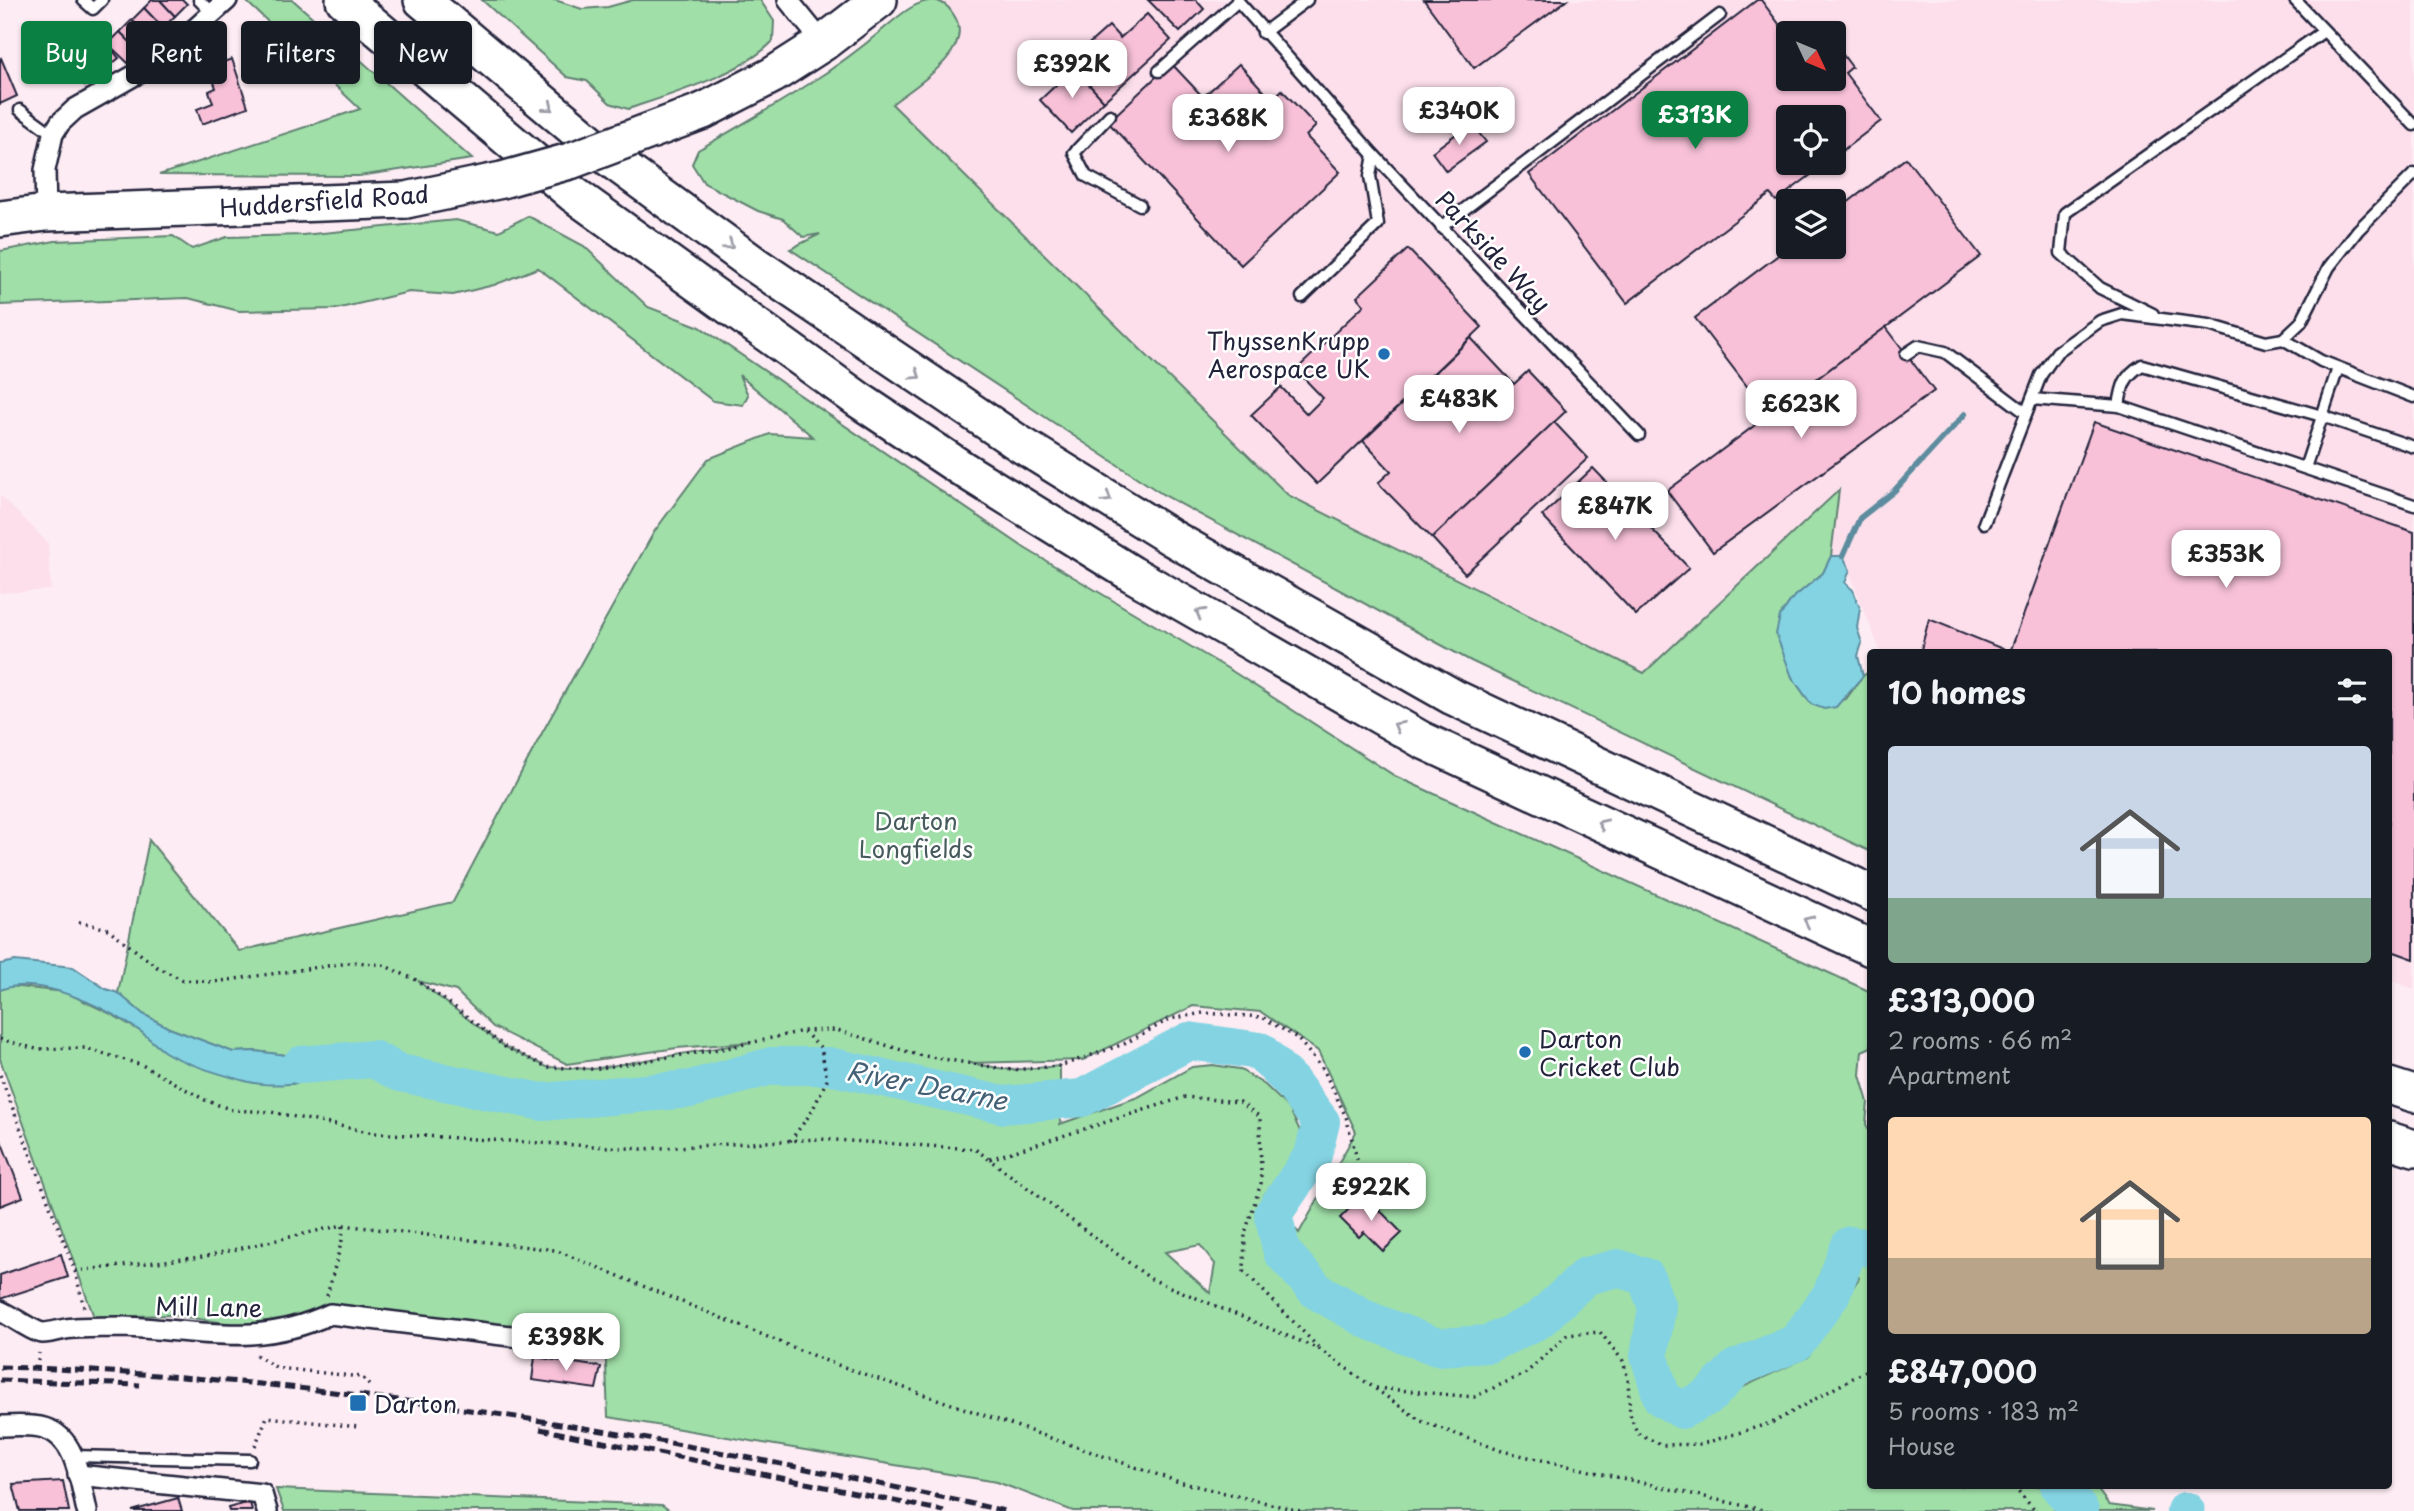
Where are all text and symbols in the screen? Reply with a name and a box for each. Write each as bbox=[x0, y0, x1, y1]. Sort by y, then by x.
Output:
chip: Buy bbox=[21, 21, 112, 84]
chip: Rent bbox=[126, 21, 227, 84]
chip: Filters bbox=[241, 21, 360, 84]
chip: New bbox=[374, 21, 472, 84]
north arrow bbox=[1776, 21, 1846, 91]
map controls bbox=[1776, 21, 1846, 259]
pin: £392K bbox=[1023, 41, 1121, 100]
text: £392K bbox=[1033, 45, 1111, 80]
pin: £340K bbox=[1410, 88, 1508, 147]
text: £340K bbox=[1419, 92, 1499, 127]
pin: £313K bbox=[1646, 92, 1744, 151]
pin: £368K bbox=[1179, 94, 1277, 154]
text: £313K bbox=[1658, 96, 1732, 131]
one-way arrow bbox=[540, 99, 553, 111]
text: £368K bbox=[1188, 99, 1268, 134]
button: locate bbox=[1776, 105, 1846, 175]
street label: Huddersfield Road bbox=[218, 175, 430, 225]
street label: Parkside Way bbox=[1428, 182, 1560, 320]
button: layers bbox=[1776, 189, 1846, 259]
one-way arrow bbox=[721, 237, 734, 250]
place label: ThyssenKrupp Aerospace UK bbox=[1207, 322, 1370, 386]
marker: ThyssenKrupp Aerospace UK bbox=[1376, 346, 1392, 362]
one-way arrow bbox=[908, 367, 921, 379]
pin: £483K bbox=[1410, 376, 1508, 435]
text: £483K bbox=[1420, 380, 1498, 415]
pin: £623K bbox=[1752, 380, 1850, 440]
text: £623K bbox=[1762, 385, 1840, 420]
pin: £847K bbox=[1566, 482, 1664, 542]
text: £847K bbox=[1577, 487, 1653, 522]
one-way arrow bbox=[1100, 490, 1113, 503]
pin: £353K bbox=[2177, 530, 2275, 590]
text: £353K bbox=[2187, 535, 2265, 570]
one-way arrow bbox=[1195, 608, 1207, 621]
text: 10 homes bbox=[1888, 669, 2026, 714]
icon: filters bbox=[2333, 672, 2371, 710]
one-way arrow bbox=[1392, 721, 1405, 734]
icon: home bbox=[2067, 791, 2193, 917]
park label: Darton Longfields bbox=[859, 802, 973, 866]
one-way arrow bbox=[1597, 819, 1609, 833]
one-way arrow bbox=[1803, 915, 1815, 929]
text: £313,000 bbox=[1888, 977, 2035, 1022]
place label: Darton Cricket Club bbox=[1539, 1020, 1680, 1084]
text: 2 rooms · 66 m² bbox=[1888, 1022, 2072, 1057]
marker: Darton Cricket Club bbox=[1517, 1044, 1533, 1060]
water label: River Dearne bbox=[843, 1050, 1012, 1120]
text: Apartment bbox=[1888, 1057, 2011, 1092]
icon: home bbox=[2067, 1162, 2193, 1288]
pin: £922K bbox=[1322, 1164, 1420, 1223]
text: £922K bbox=[1332, 1168, 1410, 1203]
street label: Mill Lane bbox=[155, 1287, 263, 1325]
pin: £398K bbox=[517, 1314, 615, 1373]
text: £398K bbox=[528, 1318, 604, 1353]
text: £847,000 bbox=[1888, 1348, 2037, 1393]
place label: Darton bbox=[374, 1385, 457, 1421]
marker: Darton bbox=[348, 1393, 368, 1413]
text: 5 rooms · 183 m² bbox=[1888, 1393, 2079, 1428]
text: House bbox=[1888, 1428, 1955, 1463]

